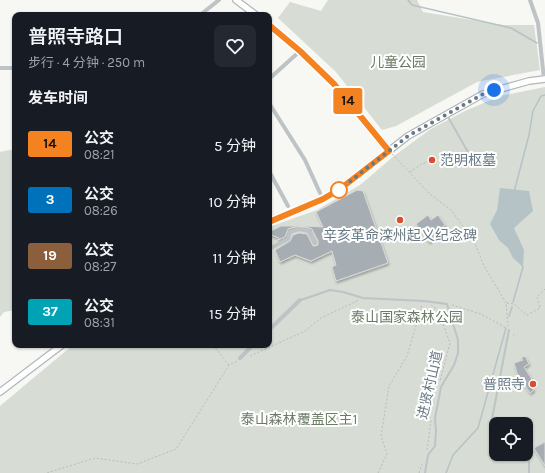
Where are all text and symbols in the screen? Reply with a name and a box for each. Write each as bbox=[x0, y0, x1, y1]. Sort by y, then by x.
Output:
button: heart bbox=[214, 25, 256, 67]
text: 普照寺路口 bbox=[28, 26, 123, 48]
park label: 儿童公园 bbox=[370, 54, 426, 71]
text: 步行 · 4 分钟 · 250 m bbox=[28, 55, 145, 70]
your location bbox=[484, 80, 504, 100]
line badge: 14 bbox=[330, 88, 366, 114]
text: 发车时间 bbox=[28, 89, 88, 107]
text: 14 bbox=[341, 92, 355, 109]
text: 公交 bbox=[84, 129, 114, 147]
text: 14 bbox=[43, 135, 57, 152]
text: 5 分钟 bbox=[214, 137, 256, 155]
text: 08:21 bbox=[84, 147, 115, 162]
place label: 范明枢墓 bbox=[440, 152, 496, 169]
marker: 范明枢墓 bbox=[427, 155, 437, 165]
unlabelled marker bbox=[330, 181, 348, 199]
text: 公交 bbox=[84, 185, 114, 203]
text: 3 bbox=[46, 191, 54, 208]
text: 10 分钟 bbox=[209, 193, 256, 211]
text: 08:26 bbox=[84, 203, 118, 218]
marker: 辛亥革命滦州起义纪念碑 bbox=[395, 215, 405, 225]
place label: 辛亥革命滦州起义纪念碑 bbox=[323, 227, 477, 244]
text: 公交 bbox=[84, 241, 114, 259]
text: 19 bbox=[43, 247, 57, 264]
text: 11 分钟 bbox=[213, 249, 256, 267]
text: 08:27 bbox=[84, 259, 116, 274]
text: 公交 bbox=[84, 297, 114, 315]
text: 37 bbox=[42, 303, 58, 320]
text: 15 分钟 bbox=[209, 305, 256, 323]
park label: 泰山国家森林公园 bbox=[351, 309, 463, 326]
text: 08:31 bbox=[84, 315, 115, 330]
street label: 进贤村山道 bbox=[414, 349, 446, 421]
place label: 普照寺 bbox=[483, 376, 525, 393]
marker: 普照寺 bbox=[528, 379, 538, 389]
park label: 泰山森林覆盖区主1 bbox=[241, 411, 357, 428]
map controls bbox=[489, 417, 533, 461]
button: locate bbox=[489, 417, 533, 461]

